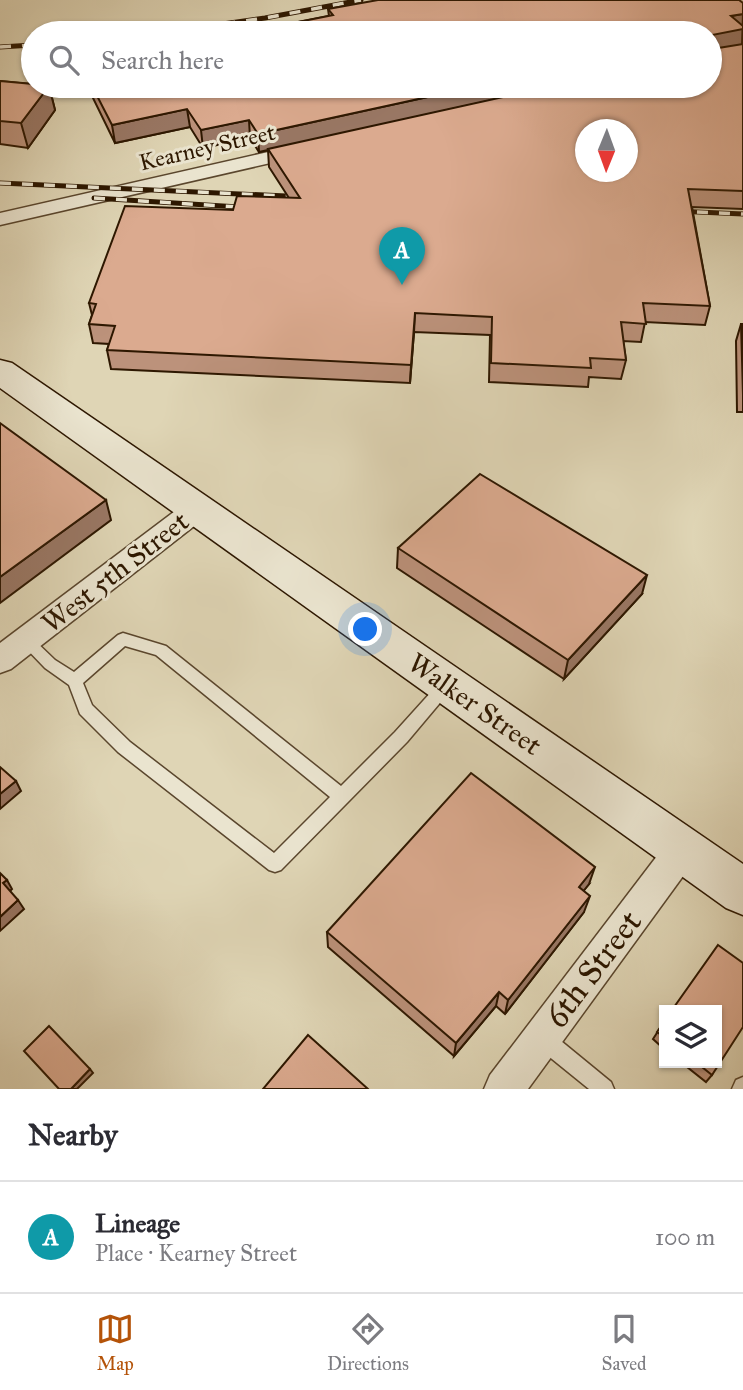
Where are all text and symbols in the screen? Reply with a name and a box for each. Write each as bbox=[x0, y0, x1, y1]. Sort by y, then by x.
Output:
search box bbox=[21, 21, 722, 98]
icon: search bbox=[45, 41, 83, 79]
text: Search here bbox=[101, 44, 224, 76]
street label: Kearney Street bbox=[136, 118, 278, 176]
north arrow bbox=[575, 119, 638, 182]
pin: A bbox=[379, 227, 425, 285]
street label: West 5th Street bbox=[34, 504, 196, 640]
your location bbox=[348, 612, 382, 646]
street label: Walker Street bbox=[401, 645, 549, 763]
street label: 6th Street bbox=[536, 902, 650, 1035]
map controls bbox=[659, 1005, 722, 1068]
button: layers bbox=[659, 1005, 722, 1068]
text: Nearby bbox=[28, 1117, 118, 1153]
text: Lineage bbox=[95, 1207, 180, 1239]
text: A bbox=[43, 1223, 59, 1251]
text: 100 m bbox=[655, 1223, 715, 1251]
text: Place · Kearney Street bbox=[95, 1239, 297, 1267]
tab: Map bbox=[96, 1310, 134, 1375]
tab: Directions bbox=[327, 1310, 409, 1375]
tab: Saved bbox=[602, 1310, 647, 1375]

